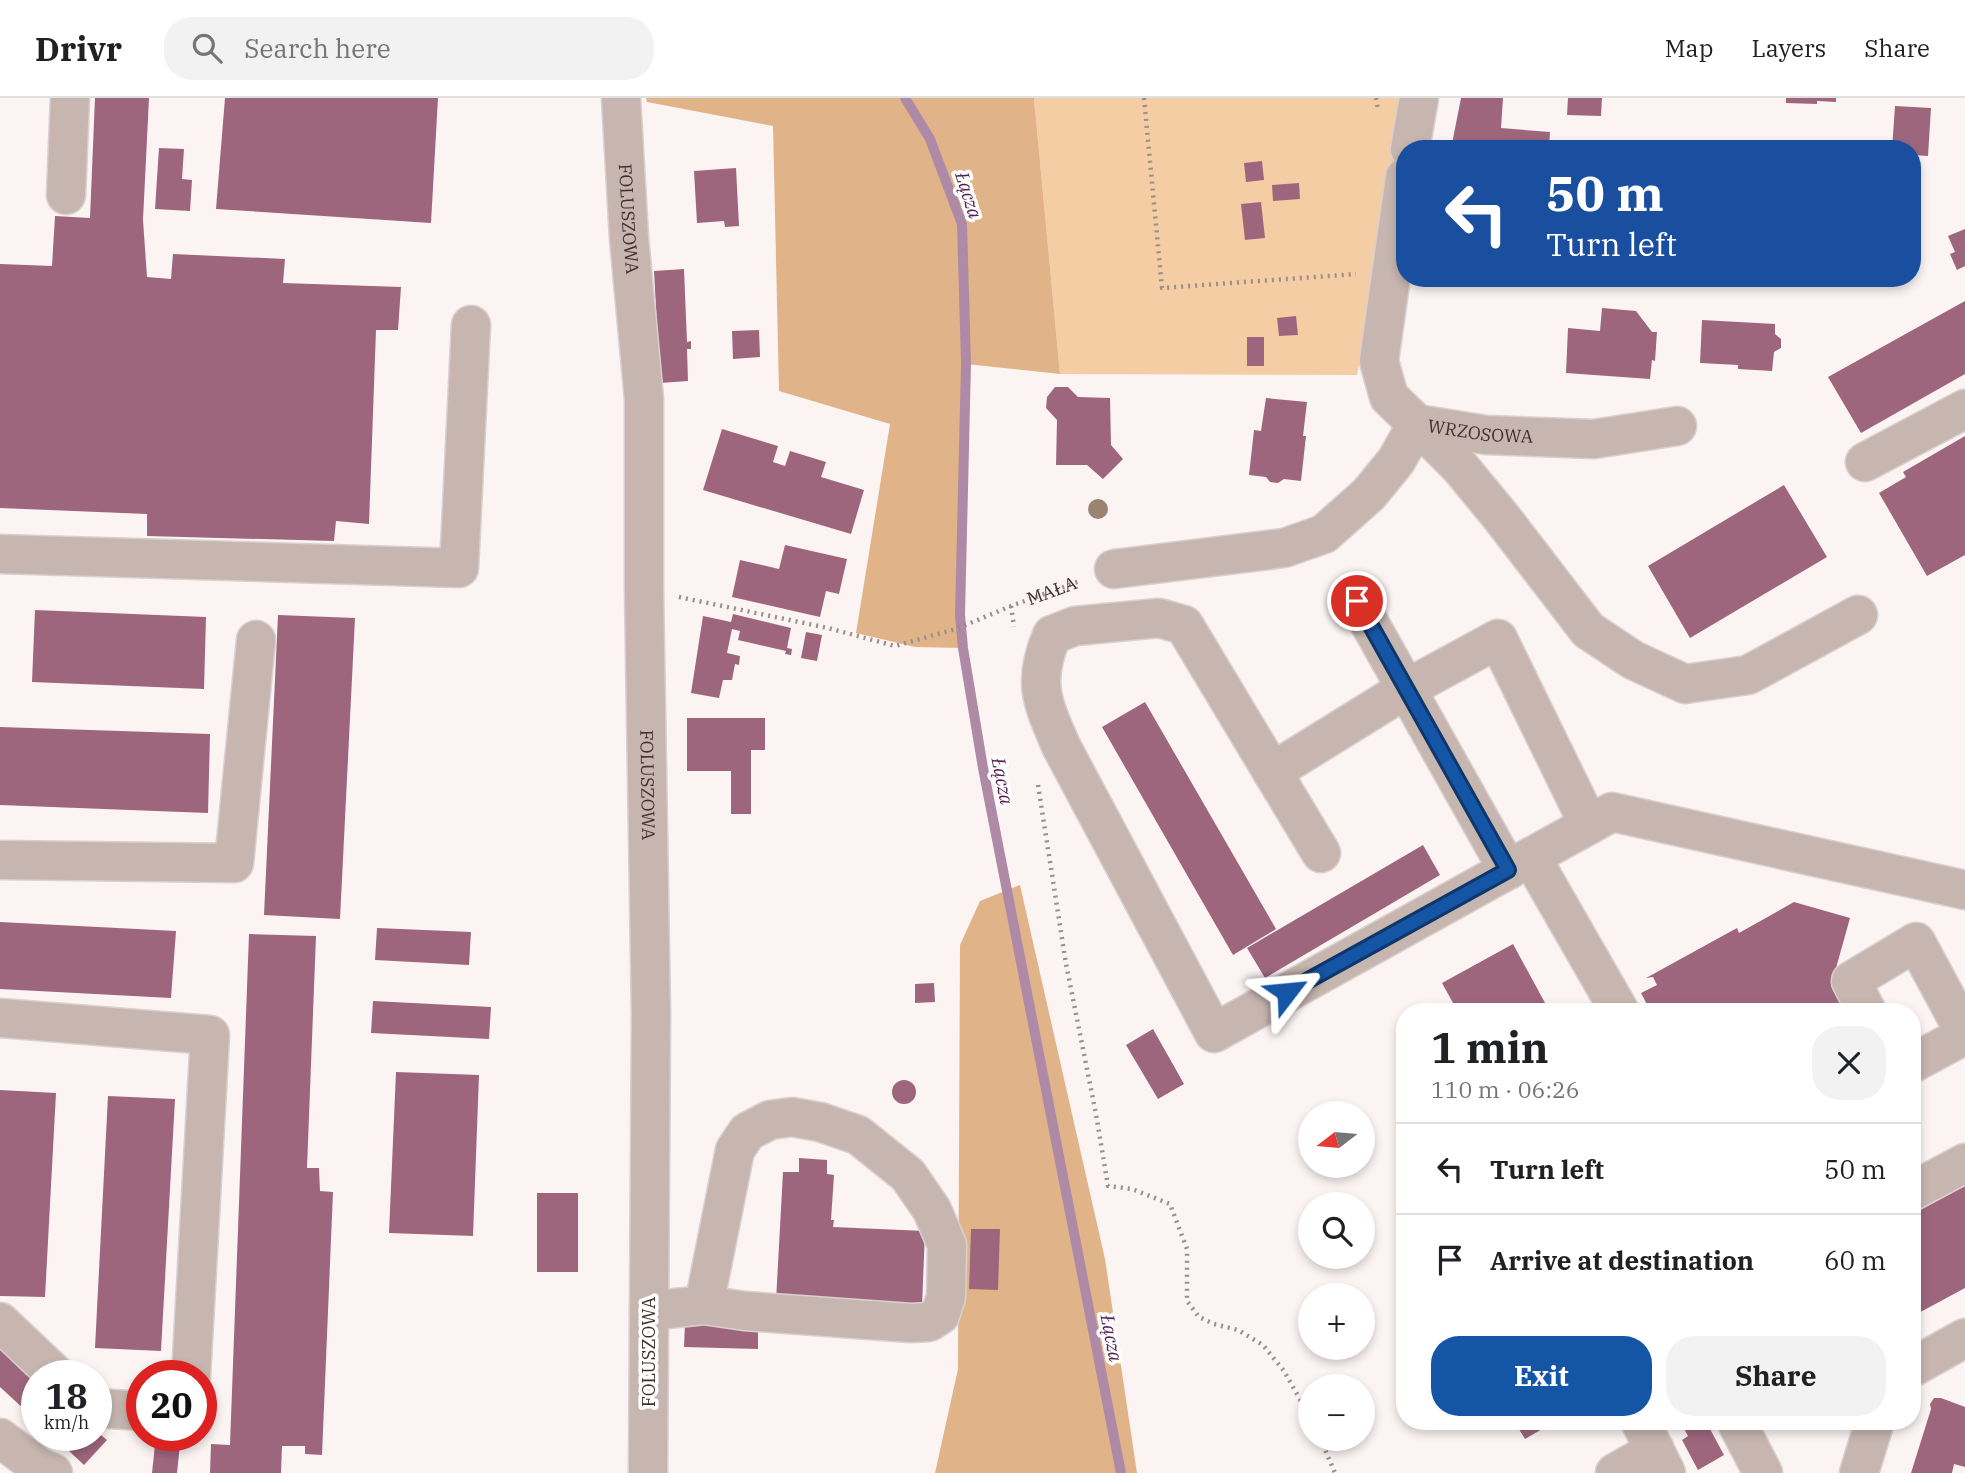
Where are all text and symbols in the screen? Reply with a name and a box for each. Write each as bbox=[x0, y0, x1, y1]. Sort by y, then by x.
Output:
search box bbox=[164, 17, 654, 80]
text: Drivr bbox=[35, 27, 122, 70]
icon: search bbox=[188, 29, 226, 67]
text: Search here bbox=[244, 31, 391, 65]
text: Map bbox=[1665, 32, 1713, 64]
text: Layers bbox=[1751, 32, 1826, 64]
text: Share bbox=[1864, 32, 1930, 64]
text: 50 m bbox=[1546, 161, 1664, 224]
street label: FOLUSZOWA bbox=[614, 163, 644, 276]
water label: Łącza bbox=[950, 168, 988, 222]
icon: left bbox=[1431, 168, 1522, 259]
text: Turn left bbox=[1546, 223, 1677, 265]
street label: WRZOSOWA bbox=[1426, 414, 1534, 448]
street label: MAŁA bbox=[1024, 571, 1080, 610]
pin bbox=[1327, 571, 1387, 631]
icon: arrive bbox=[1338, 582, 1376, 620]
street label: FOLUSZOWA bbox=[635, 730, 660, 841]
water label: Łącza bbox=[987, 754, 1019, 807]
position arrow bbox=[1250, 955, 1324, 1029]
text: 1 min bbox=[1431, 1020, 1549, 1075]
button: close bbox=[1812, 1026, 1886, 1100]
text: 110 m · 06:26 bbox=[1431, 1074, 1580, 1104]
north arrow bbox=[1298, 1101, 1376, 1178]
map controls bbox=[1298, 1101, 1375, 1451]
icon: left bbox=[1431, 1150, 1469, 1188]
text: Turn left bbox=[1490, 1152, 1604, 1186]
text: 50 m bbox=[1824, 1152, 1886, 1186]
button: search bbox=[1298, 1192, 1375, 1269]
icon: arrive bbox=[1431, 1241, 1469, 1279]
text: Arrive at destination bbox=[1490, 1243, 1754, 1277]
text: 60 m bbox=[1824, 1243, 1886, 1277]
button: + bbox=[1298, 1283, 1375, 1360]
street label: FOLUSZOWA bbox=[637, 1296, 660, 1407]
water label: Łącza bbox=[1096, 1311, 1128, 1364]
button: Exit bbox=[1431, 1336, 1652, 1416]
button: Share bbox=[1666, 1336, 1886, 1416]
speed limit sign: 20 bbox=[126, 1360, 217, 1451]
text: 18 bbox=[45, 1373, 88, 1419]
button: − bbox=[1298, 1374, 1375, 1451]
text: km/h bbox=[44, 1411, 89, 1434]

